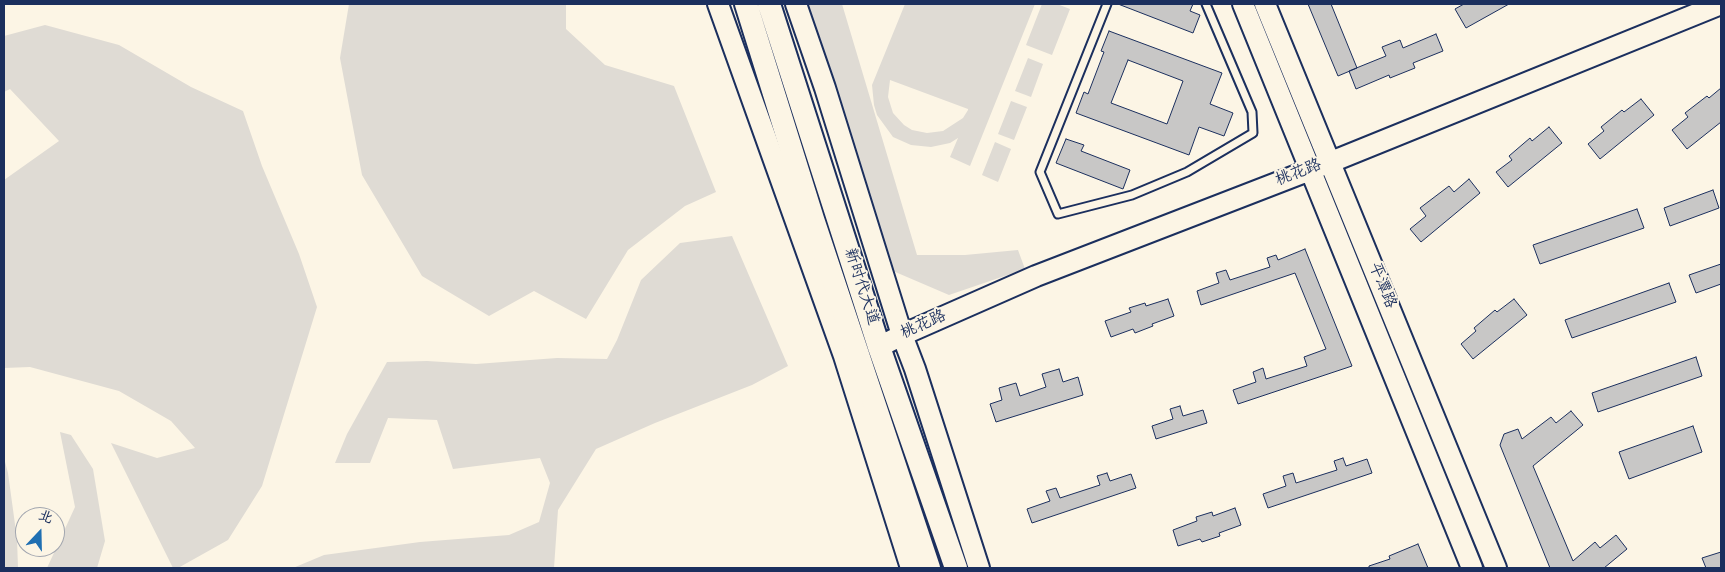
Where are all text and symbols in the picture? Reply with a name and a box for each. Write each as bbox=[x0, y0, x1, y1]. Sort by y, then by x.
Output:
street label: 桃花路 bbox=[1273, 156, 1325, 192]
street label: 新时代大道 bbox=[839, 246, 881, 328]
street label: 平潭路 bbox=[1363, 260, 1399, 312]
street label: 桃花路 bbox=[898, 307, 950, 345]
north arrow bbox=[15, 507, 65, 557]
text: 北 bbox=[36, 508, 55, 529]

